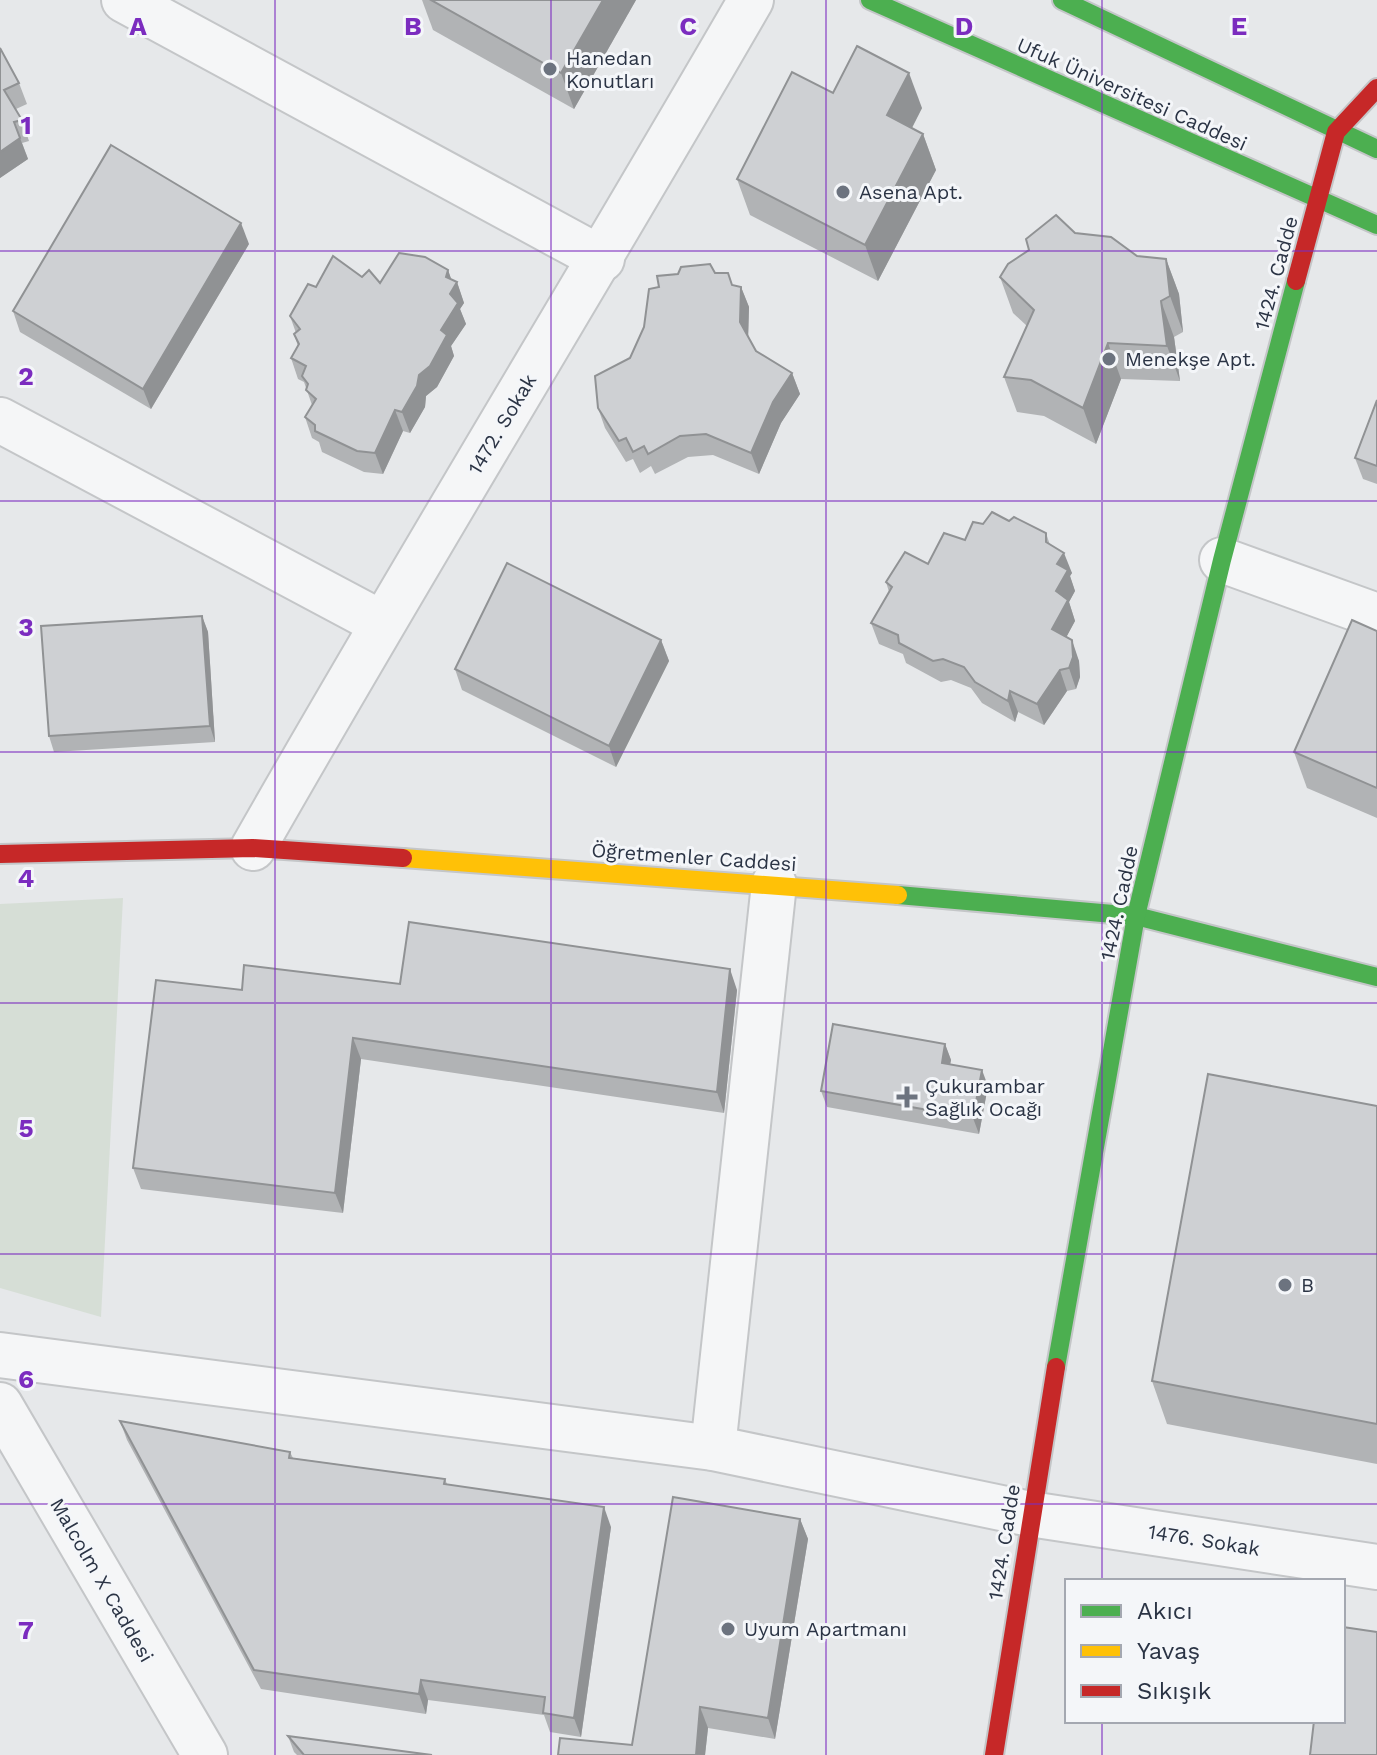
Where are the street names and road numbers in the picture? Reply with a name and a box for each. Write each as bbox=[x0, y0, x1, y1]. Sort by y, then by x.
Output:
street label: Ufuk Üniversitesi Caddesi bbox=[1013, 32, 1251, 156]
street label: 1424. Cadde bbox=[1249, 213, 1303, 333]
street label: 1472. Sokak bbox=[463, 370, 541, 478]
street label: Öğretmenler Caddesi bbox=[591, 838, 797, 876]
street label: 1424. Cadde bbox=[1095, 843, 1143, 963]
street label: 1424. Cadde bbox=[983, 1482, 1025, 1602]
street label: Malcolm X Caddesi bbox=[45, 1494, 159, 1666]
street label: 1476. Sokak bbox=[1146, 1519, 1262, 1561]

